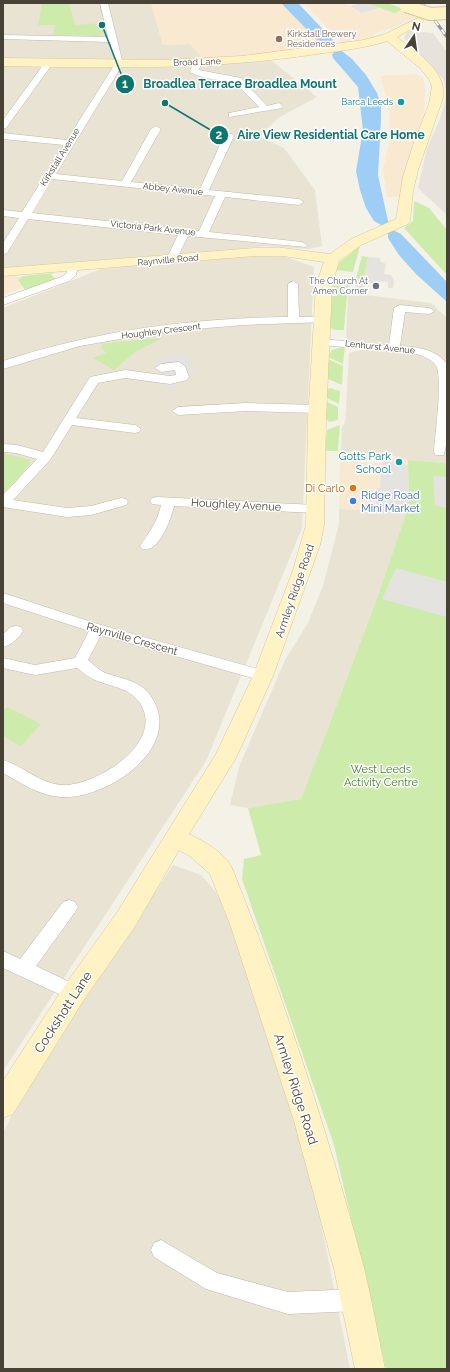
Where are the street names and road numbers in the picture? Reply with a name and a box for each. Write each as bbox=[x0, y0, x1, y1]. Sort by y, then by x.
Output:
street label: Broad Lane bbox=[173, 56, 222, 68]
street label: Kirkstall Avenue bbox=[38, 126, 82, 188]
street label: Abbey Avenue bbox=[142, 181, 204, 197]
street label: Victoria Park Avenue bbox=[110, 219, 197, 238]
street label: Raynville Road bbox=[137, 252, 199, 268]
street label: Houghley Crescent bbox=[121, 321, 201, 341]
street label: Lenhurst Avenue bbox=[344, 338, 416, 356]
street label: Houghley Avenue bbox=[191, 496, 282, 514]
street label: Armley Ridge Road bbox=[273, 542, 317, 639]
street label: Raynville Crescent bbox=[85, 620, 179, 658]
street label: Cockshott Lane bbox=[31, 968, 95, 1056]
street label: Armley Ridge Road bbox=[271, 1032, 321, 1146]

